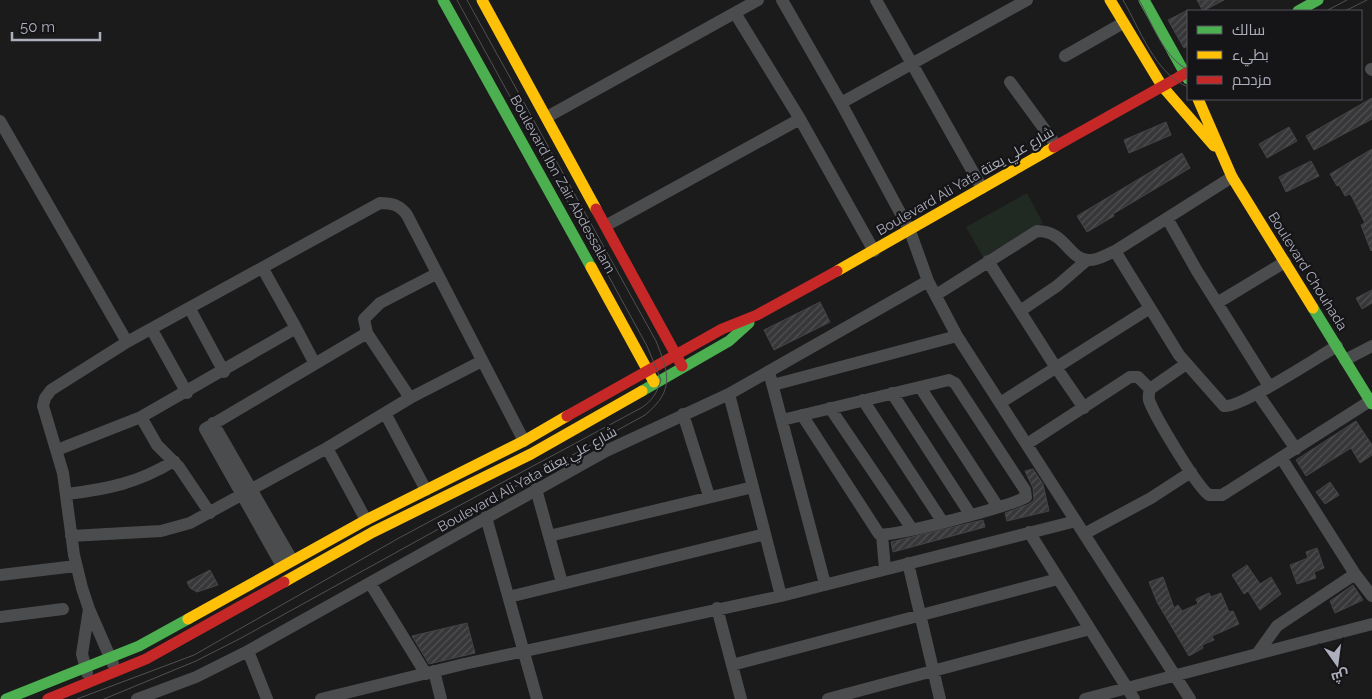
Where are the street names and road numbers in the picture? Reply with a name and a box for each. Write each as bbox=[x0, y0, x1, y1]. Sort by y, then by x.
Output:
street label: Boulevard Ibn Zair Abdessalam bbox=[507, 92, 619, 276]
street label: Boulevard Ali Yata شارع علي يعتة bbox=[873, 124, 1059, 242]
street label: Boulevard Chouhada bbox=[1265, 209, 1351, 333]
street label: Boulevard Ali Yata شارع علي يعتة bbox=[435, 423, 621, 538]

